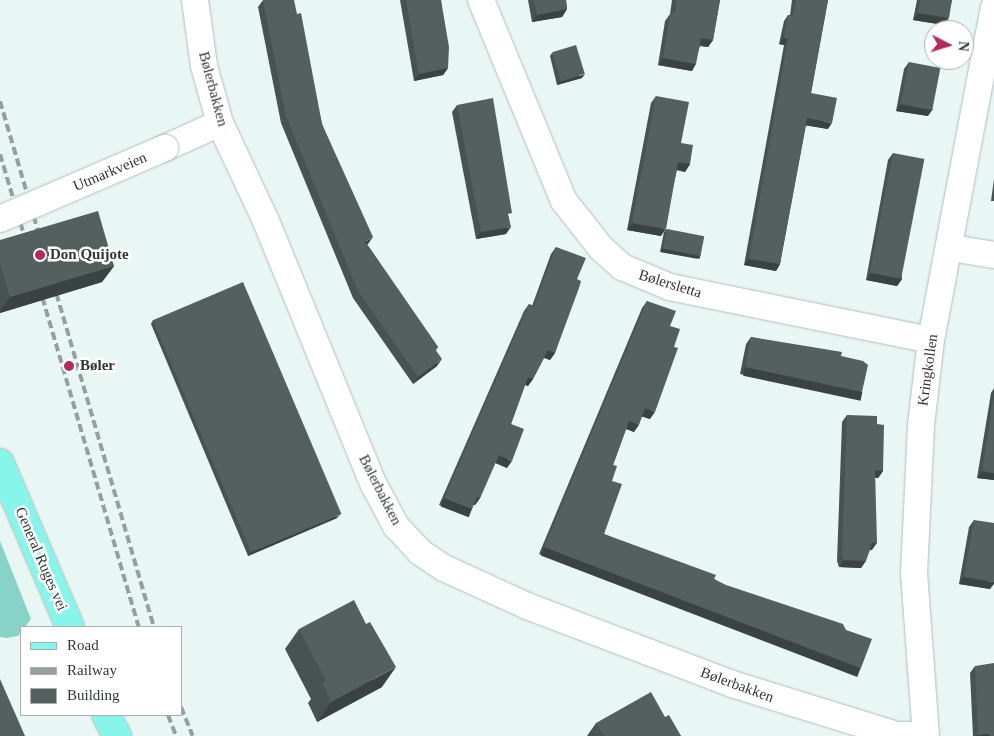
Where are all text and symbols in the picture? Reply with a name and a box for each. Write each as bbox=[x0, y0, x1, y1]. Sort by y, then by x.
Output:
north arrow bbox=[924, 20, 974, 70]
text: N bbox=[956, 41, 971, 52]
street label: Bølerbakken bbox=[194, 50, 232, 128]
street label: Utmarkveien bbox=[70, 148, 150, 196]
place label: Don Quijote bbox=[50, 246, 129, 264]
marker: Don Quijote bbox=[34, 249, 46, 261]
street label: Bølersletta bbox=[636, 266, 704, 302]
street label: Kringkollen bbox=[914, 333, 942, 407]
place label: Bøler bbox=[80, 357, 115, 375]
marker: Bøler bbox=[62, 359, 76, 373]
street label: Bølerbakken bbox=[355, 452, 405, 528]
street label: General Ruges vei bbox=[11, 504, 71, 614]
legend bbox=[20, 626, 182, 716]
text: Road bbox=[67, 637, 99, 653]
text: Railway bbox=[67, 662, 117, 678]
street label: Bølerbakken bbox=[698, 663, 776, 707]
text: Building bbox=[67, 687, 120, 703]

